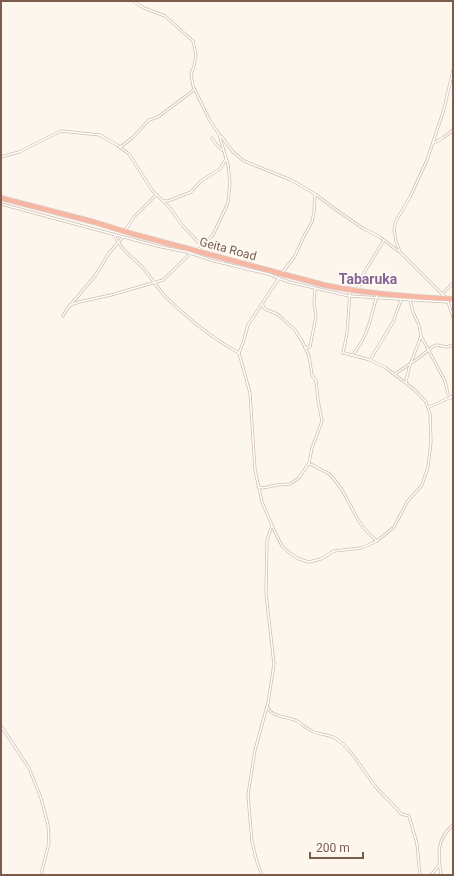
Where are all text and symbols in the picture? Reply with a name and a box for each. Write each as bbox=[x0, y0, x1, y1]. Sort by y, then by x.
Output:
street label: Geita Road bbox=[198, 235, 258, 263]
district label: Tabaruka bbox=[339, 271, 398, 287]
scale bar bbox=[310, 834, 363, 860]
text: 200 m bbox=[316, 841, 350, 855]

